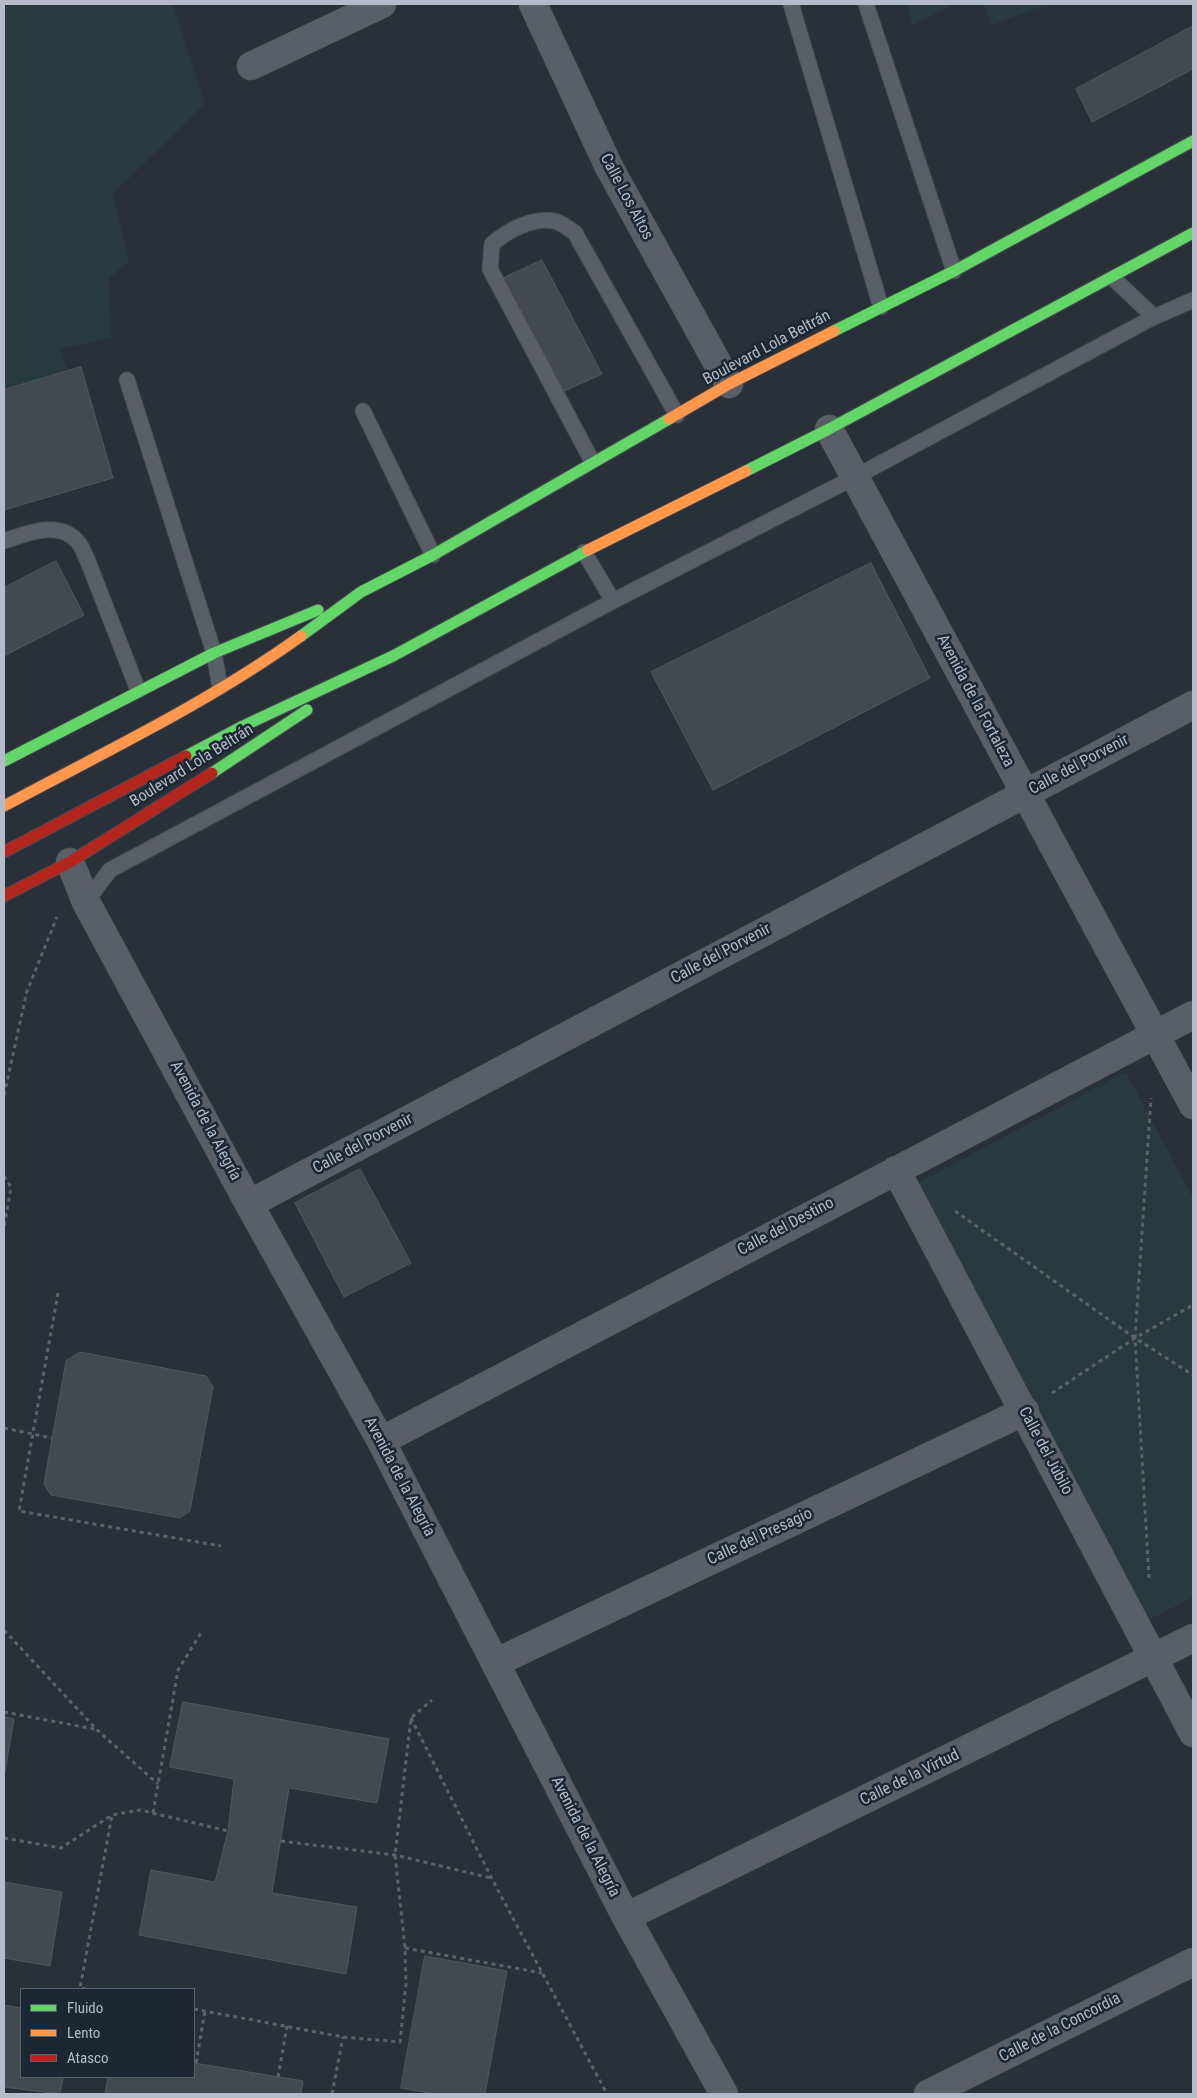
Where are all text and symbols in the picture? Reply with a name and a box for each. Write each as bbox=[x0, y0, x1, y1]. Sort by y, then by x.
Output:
street label: Calle Los Altos bbox=[595, 151, 657, 243]
street label: Boulevard Lola Beltrán bbox=[700, 306, 834, 390]
street label: Avenida de la Fortaleza bbox=[932, 632, 1018, 770]
street label: Boulevard Lola Beltrán bbox=[127, 720, 257, 812]
street label: Calle del Porvenir bbox=[1026, 731, 1132, 799]
street label: Calle del Porvenir bbox=[668, 920, 774, 988]
street label: Avenida de la Alegría bbox=[165, 1058, 245, 1184]
street label: Calle del Porvenir bbox=[310, 1110, 416, 1178]
street label: Calle del Destino bbox=[735, 1194, 837, 1260]
street label: Calle del Júbilo bbox=[1014, 1404, 1076, 1498]
street label: Avenida de la Alegría bbox=[359, 1414, 439, 1540]
street label: Calle del Presagio bbox=[704, 1504, 816, 1570]
street label: Calle de la Virtud bbox=[857, 1746, 963, 1810]
street label: Avenida de la Alegría bbox=[546, 1774, 624, 1900]
legend bbox=[20, 1988, 195, 2078]
street label: Calle de la Concordia bbox=[996, 1989, 1124, 2067]
text: Fluido bbox=[67, 1999, 103, 2017]
text: Lento bbox=[67, 2024, 100, 2042]
text: Atasco bbox=[67, 2049, 108, 2067]

